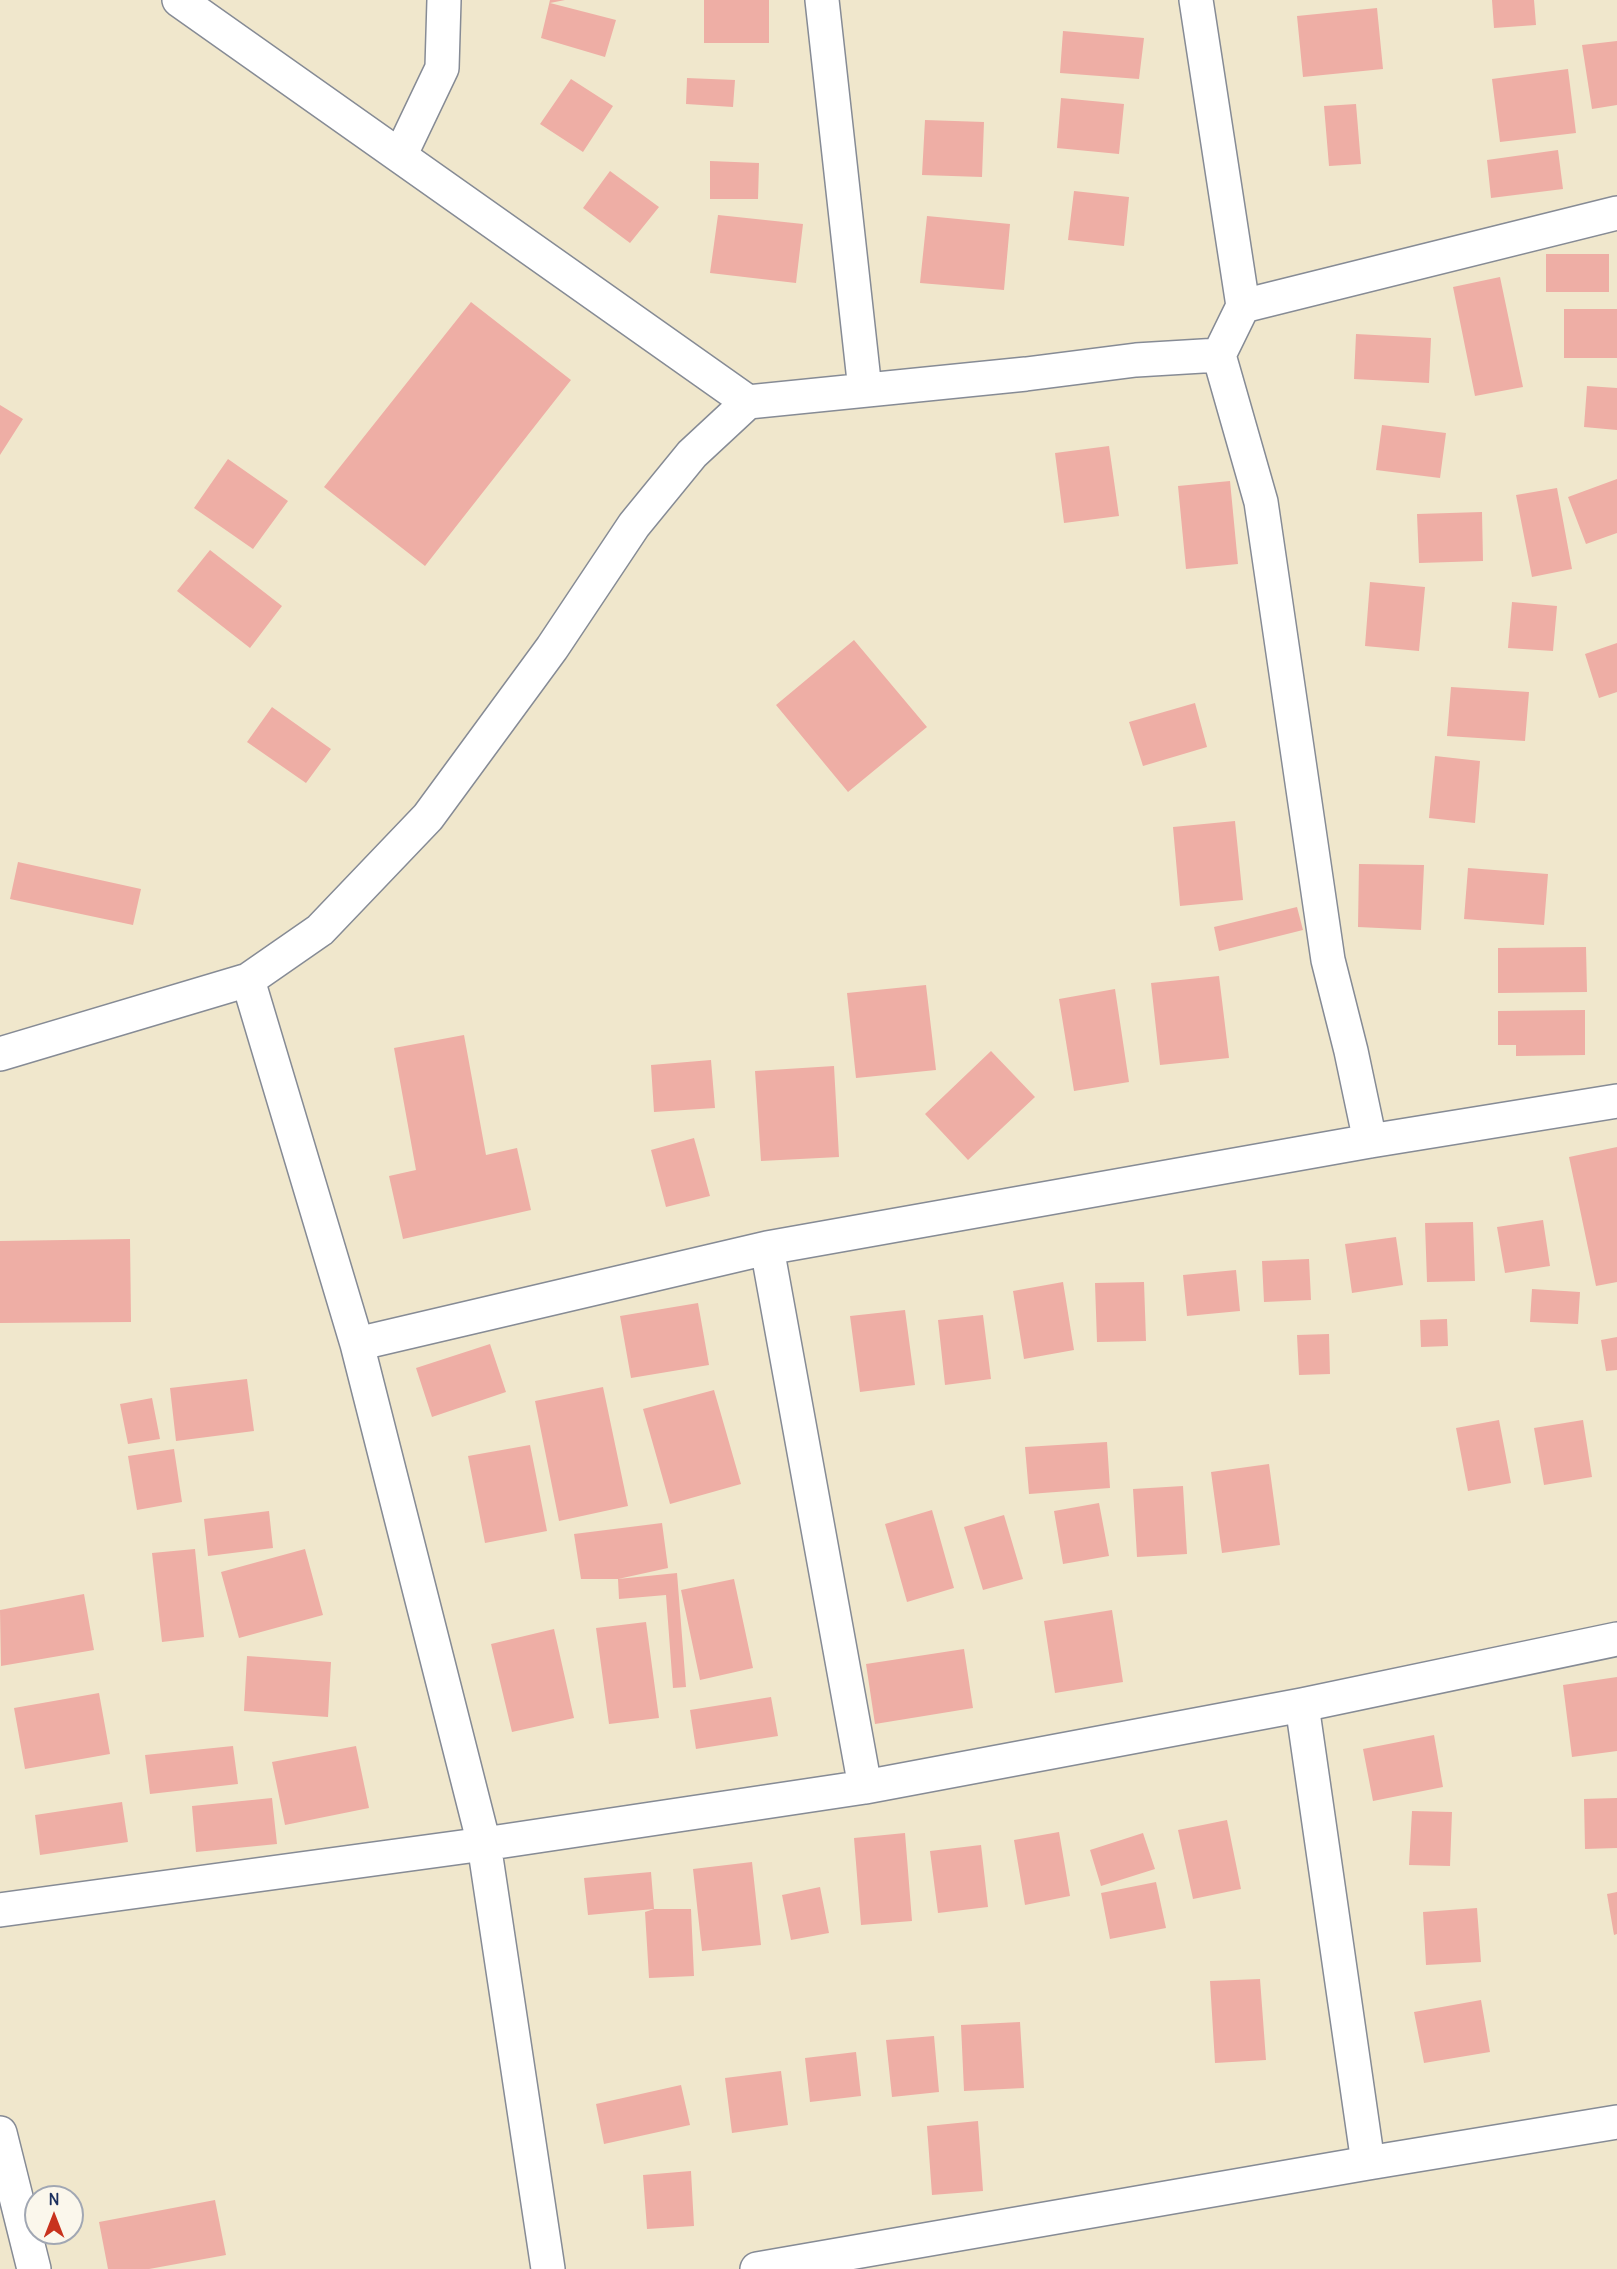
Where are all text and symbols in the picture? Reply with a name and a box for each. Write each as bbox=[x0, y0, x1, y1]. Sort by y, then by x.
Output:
north arrow bbox=[24, 2185, 84, 2245]
text: N bbox=[48, 2189, 60, 2209]

